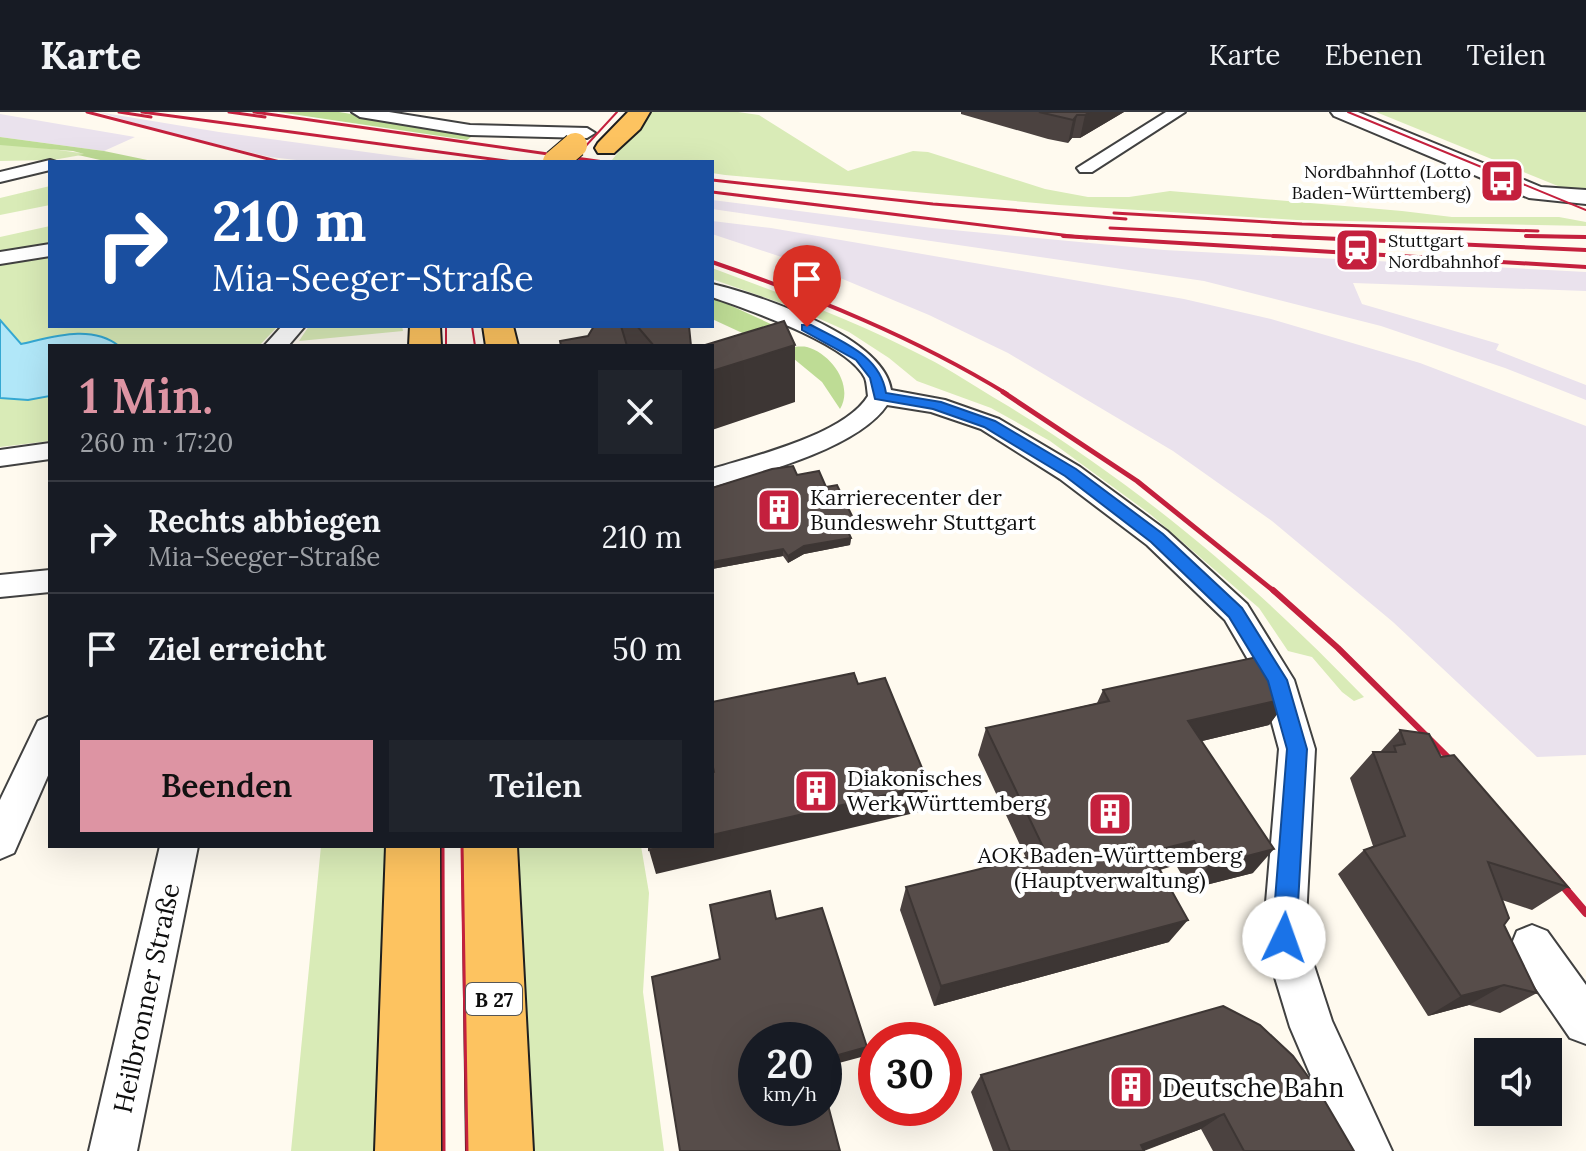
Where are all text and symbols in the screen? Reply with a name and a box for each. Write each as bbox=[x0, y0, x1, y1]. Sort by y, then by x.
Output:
text: Karte bbox=[40, 31, 141, 79]
text: Karte bbox=[1209, 37, 1281, 73]
text: Ebenen bbox=[1325, 37, 1423, 73]
text: Teilen bbox=[1467, 37, 1546, 73]
bus stop icon: Nordbahnhof (Lotto Baden-Württemberg) bbox=[1478, 157, 1526, 205]
place label: Nordbahnhof (Lotto Baden-Württemberg) bbox=[1292, 160, 1471, 204]
text: 210 m bbox=[212, 185, 366, 256]
icon: right bbox=[80, 192, 184, 296]
station icon: Stuttgart Nordbahnhof bbox=[1333, 226, 1381, 274]
place label: Stuttgart Nordbahnhof bbox=[1388, 229, 1501, 273]
pin bbox=[773, 245, 841, 327]
text: Mia-Seeger-Straße bbox=[212, 255, 534, 301]
icon: arrive bbox=[785, 257, 829, 301]
text: 1 Min. bbox=[80, 365, 213, 426]
button: close bbox=[598, 370, 682, 454]
text: 260 m · 17:20 bbox=[80, 426, 233, 459]
place label: Karrierecenter der Bundeswehr Stuttgart bbox=[810, 483, 1037, 536]
building icon: Karrierecenter der Bundeswehr Stuttgart bbox=[755, 486, 803, 534]
text: Rechts abbiegen bbox=[148, 502, 381, 540]
icon: right bbox=[80, 515, 124, 559]
text: 210 m bbox=[602, 518, 682, 556]
text: Mia-Seeger-Straße bbox=[148, 540, 380, 573]
icon: arrive bbox=[80, 627, 124, 671]
text: Ziel erreicht bbox=[148, 630, 326, 668]
text: 50 m bbox=[612, 630, 682, 668]
button: Beenden bbox=[80, 740, 373, 832]
button: Teilen bbox=[389, 740, 682, 832]
place label: Diakonisches Werk Württemberg bbox=[847, 764, 1047, 817]
building icon: Diakonisches Werk Württemberg bbox=[792, 767, 840, 815]
building icon: AOK Baden-Württemberg (Hauptverwaltung) bbox=[1086, 790, 1134, 838]
place label: AOK Baden-Württemberg (Hauptverwaltung) bbox=[977, 841, 1243, 894]
street label: Heilbronner Straße bbox=[105, 880, 187, 1116]
position arrow bbox=[1242, 896, 1326, 980]
road number: B 27 bbox=[466, 983, 522, 1015]
speed limit sign: 30 bbox=[858, 1022, 962, 1126]
text: 20 bbox=[767, 1038, 813, 1089]
map controls bbox=[1474, 1038, 1562, 1126]
button: sound bbox=[1474, 1038, 1562, 1126]
building icon: Deutsche Bahn bbox=[1107, 1063, 1155, 1111]
place label: Deutsche Bahn bbox=[1162, 1071, 1344, 1104]
text: km/h bbox=[763, 1081, 817, 1106]

